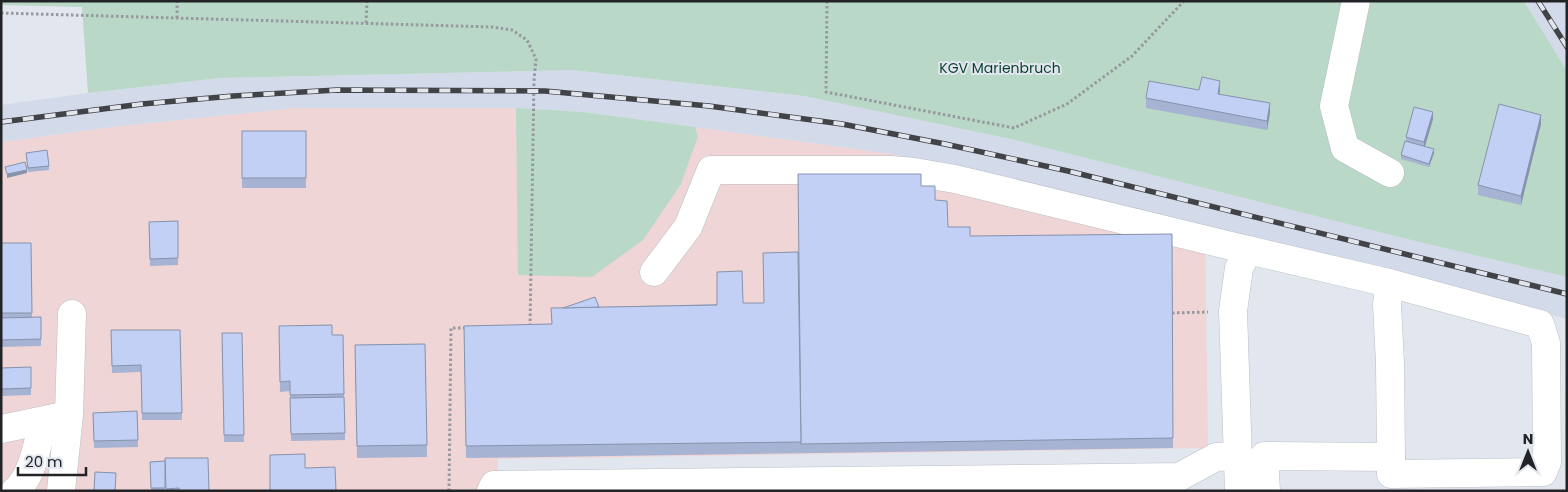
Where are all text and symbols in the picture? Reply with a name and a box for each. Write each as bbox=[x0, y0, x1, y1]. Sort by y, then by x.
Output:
park label: KGV Marienbruch bbox=[939, 58, 1061, 78]
north arrow bbox=[1503, 427, 1553, 477]
text: N bbox=[1523, 429, 1533, 449]
scale bar bbox=[18, 444, 85, 476]
text: 20 m bbox=[25, 451, 63, 472]

